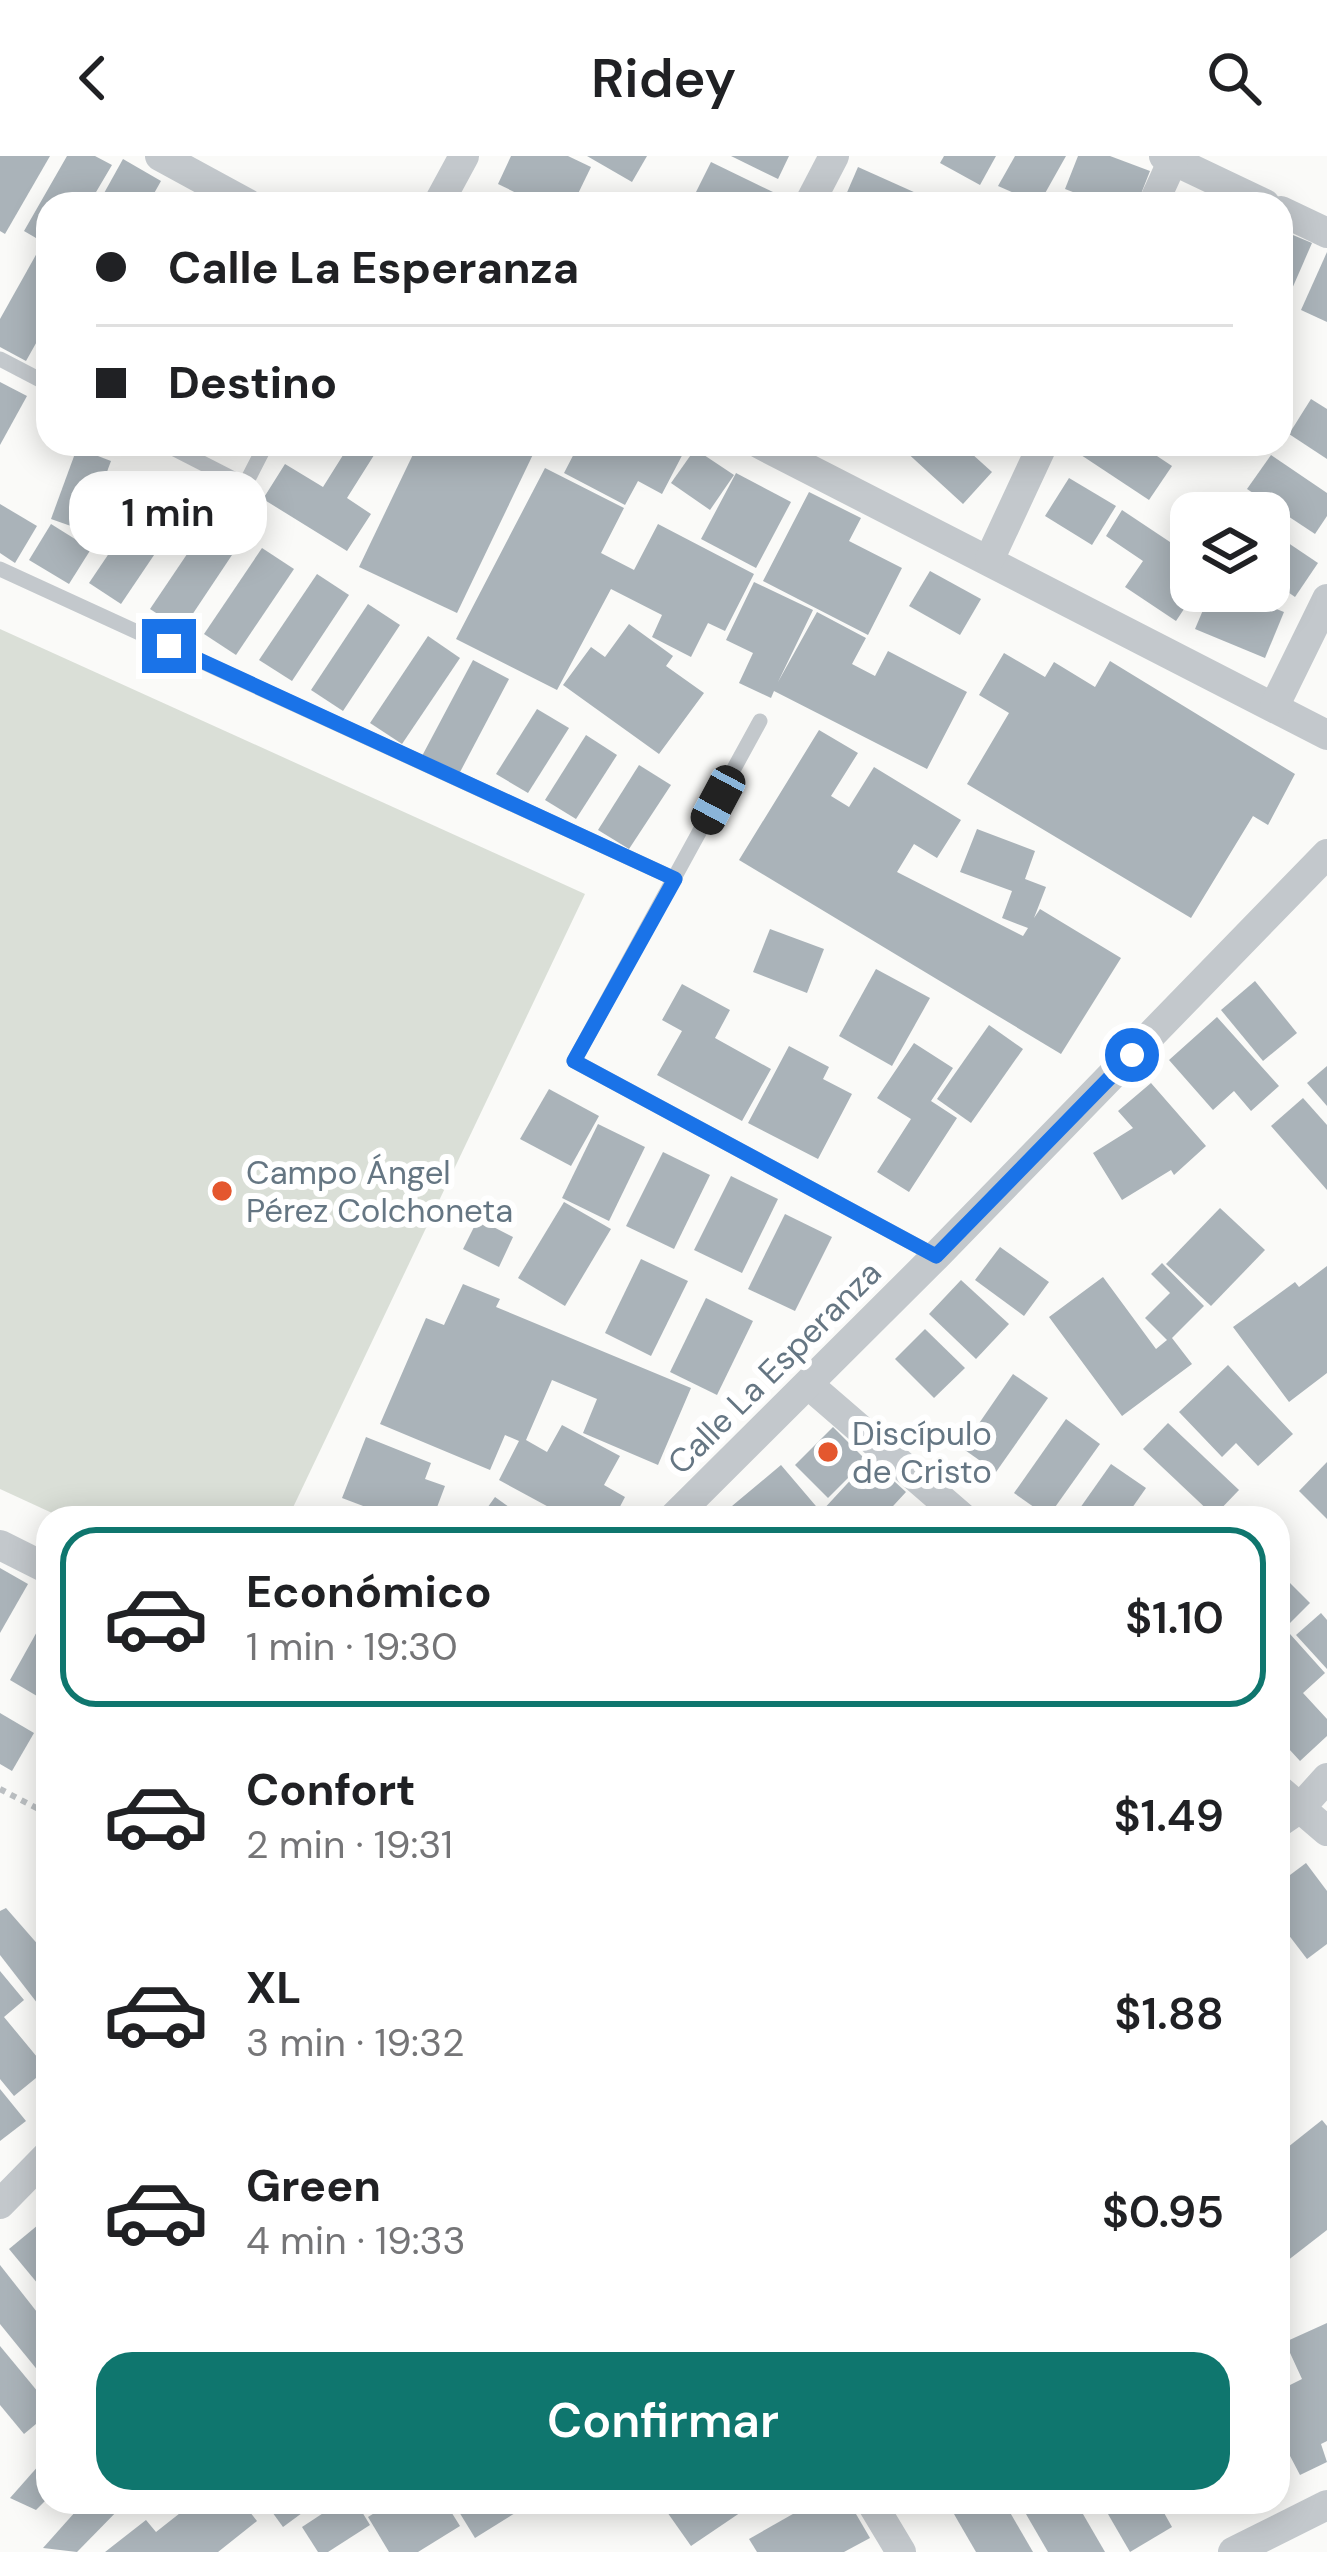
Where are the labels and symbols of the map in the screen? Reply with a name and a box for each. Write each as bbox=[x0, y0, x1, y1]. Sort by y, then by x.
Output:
callout: 1 min bbox=[70, 472, 268, 556]
route end bbox=[142, 619, 196, 673]
car bbox=[685, 760, 751, 840]
route start bbox=[1105, 1028, 1159, 1082]
place label: Campo Ángel Pérez Colchoneta bbox=[246, 1151, 513, 1232]
marker: Campo Ángel Pérez Colchoneta bbox=[209, 1178, 235, 1204]
street label: Calle La Esperanza bbox=[658, 1251, 890, 1483]
place label: Discípulo de Cristo bbox=[852, 1412, 992, 1493]
marker: Discípulo de Cristo bbox=[815, 1439, 841, 1465]

